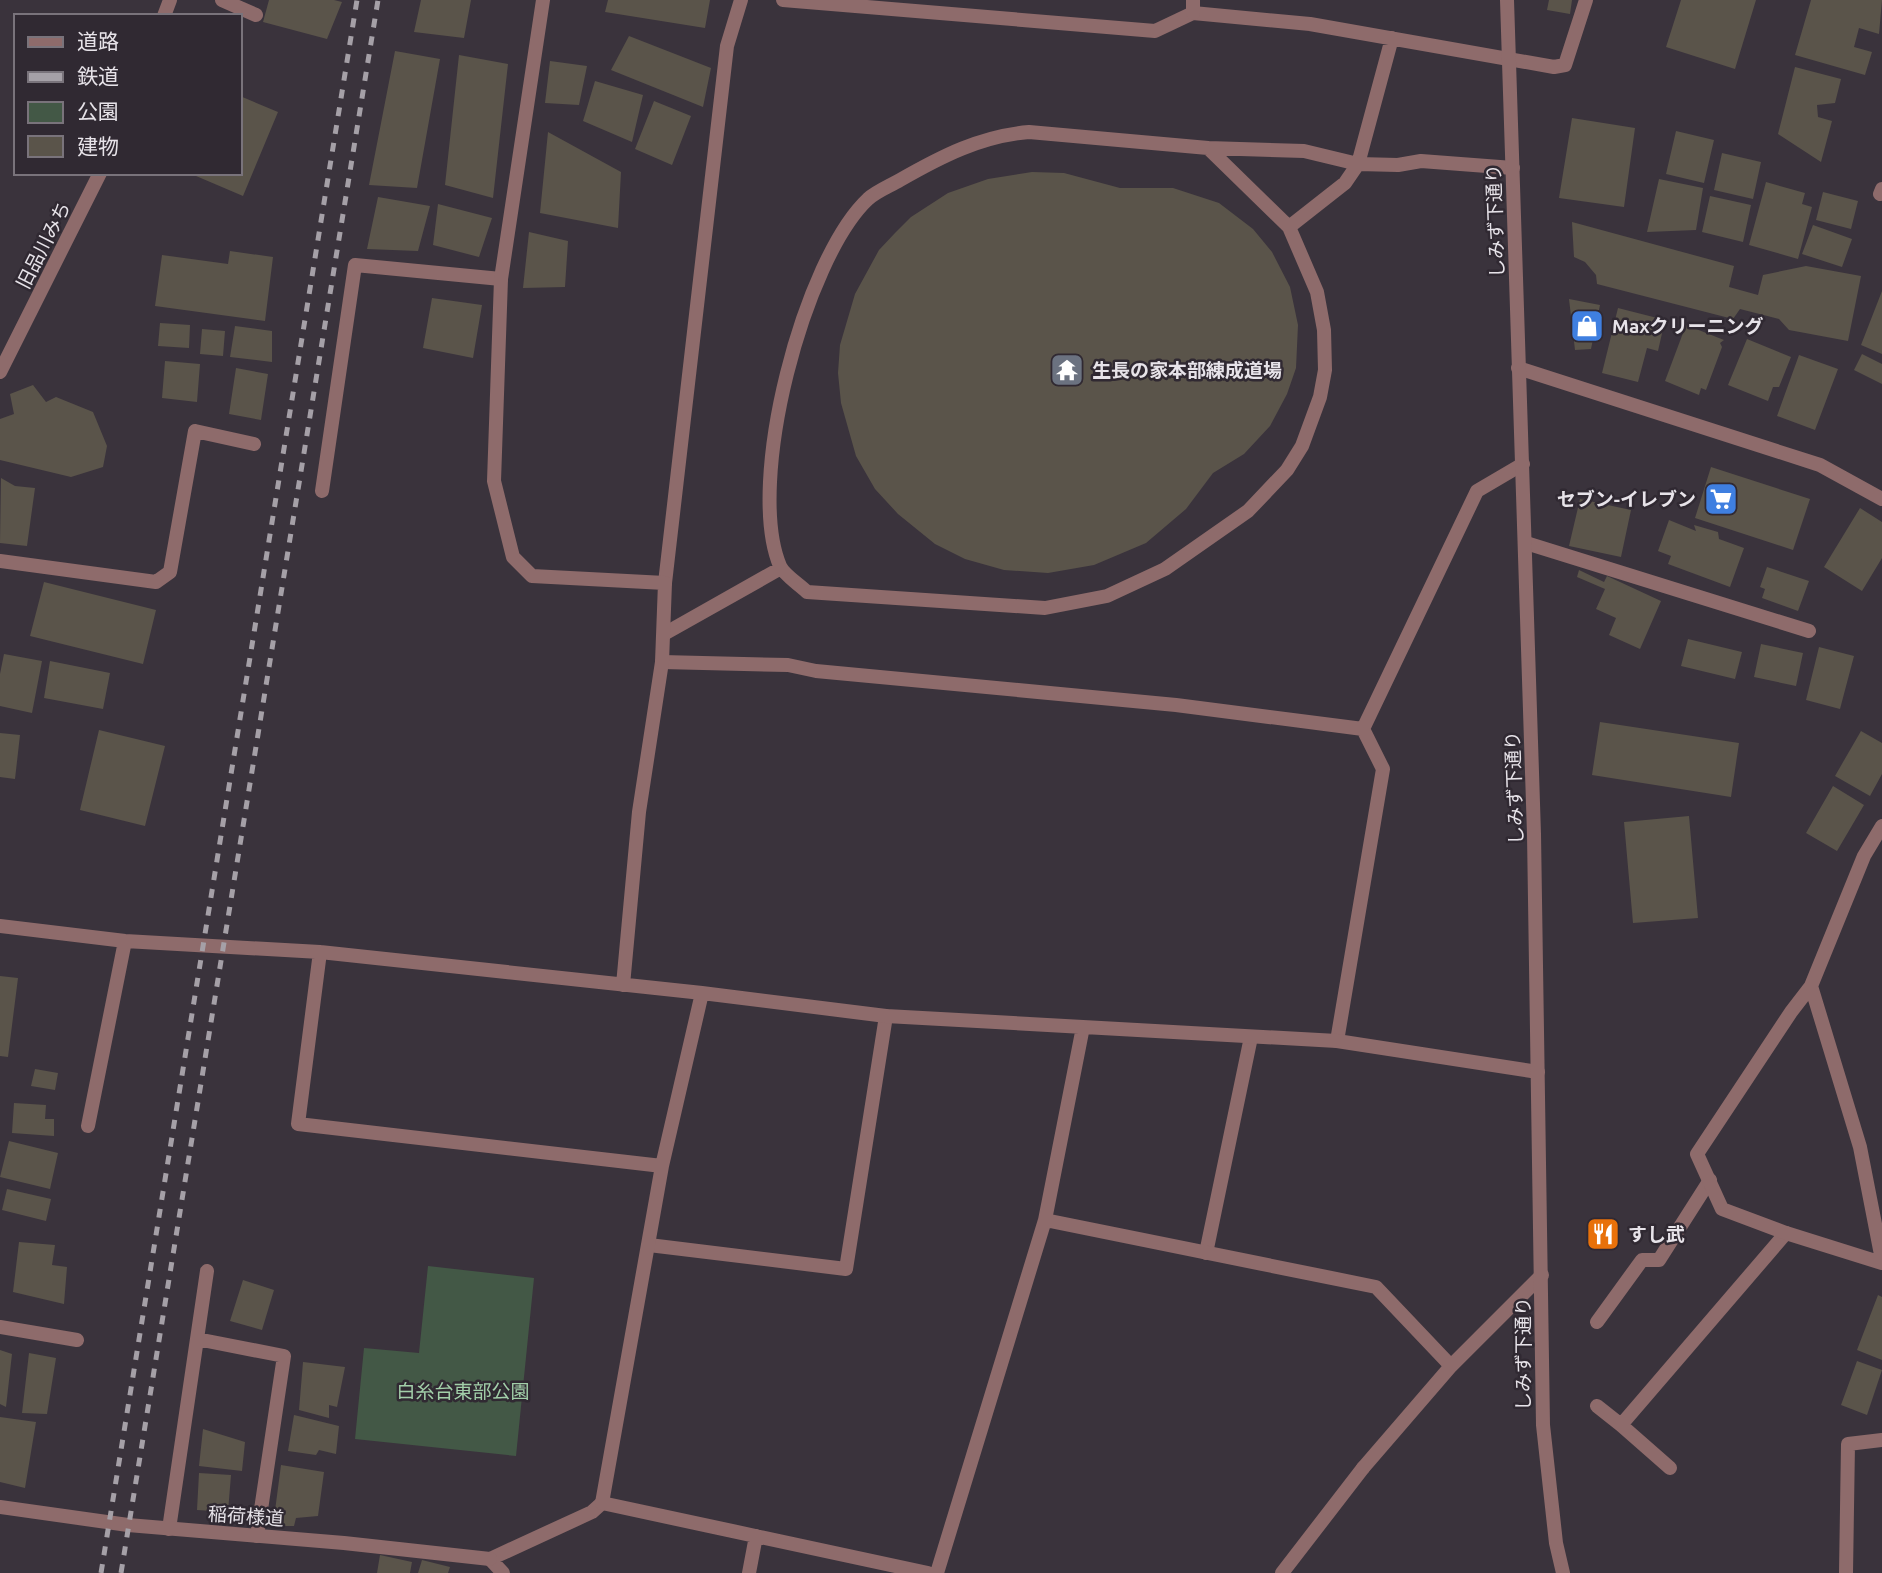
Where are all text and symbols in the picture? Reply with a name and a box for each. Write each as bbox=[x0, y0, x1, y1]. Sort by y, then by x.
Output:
legend bbox=[14, 14, 242, 175]
text: 道路 bbox=[77, 29, 119, 53]
text: 鉄道 bbox=[77, 64, 119, 88]
text: 公園 bbox=[77, 99, 119, 123]
text: 建物 bbox=[77, 134, 119, 158]
street label: しみず下通り bbox=[1482, 164, 1508, 278]
street label: 旧品川みち bbox=[12, 198, 74, 292]
shop icon: Maxクリーニング bbox=[1568, 307, 1606, 345]
place label: Maxクリーニング bbox=[1612, 315, 1764, 337]
temple icon: 生長の家本部練成道場 bbox=[1048, 351, 1086, 389]
place label: 生長の家本部練成道場 bbox=[1092, 359, 1282, 381]
supermarket icon: セブン-イレブン bbox=[1702, 480, 1740, 518]
place label: セブン-イレブン bbox=[1557, 488, 1696, 510]
street label: しみず下通り bbox=[1501, 731, 1527, 845]
restaurant icon: すし武 bbox=[1584, 1215, 1622, 1253]
place label: すし武 bbox=[1628, 1223, 1685, 1245]
street label: しみず下通り bbox=[1512, 1297, 1534, 1411]
park label: 白糸台東部公園 bbox=[396, 1380, 530, 1402]
street label: 稲荷様道 bbox=[207, 1502, 285, 1530]

